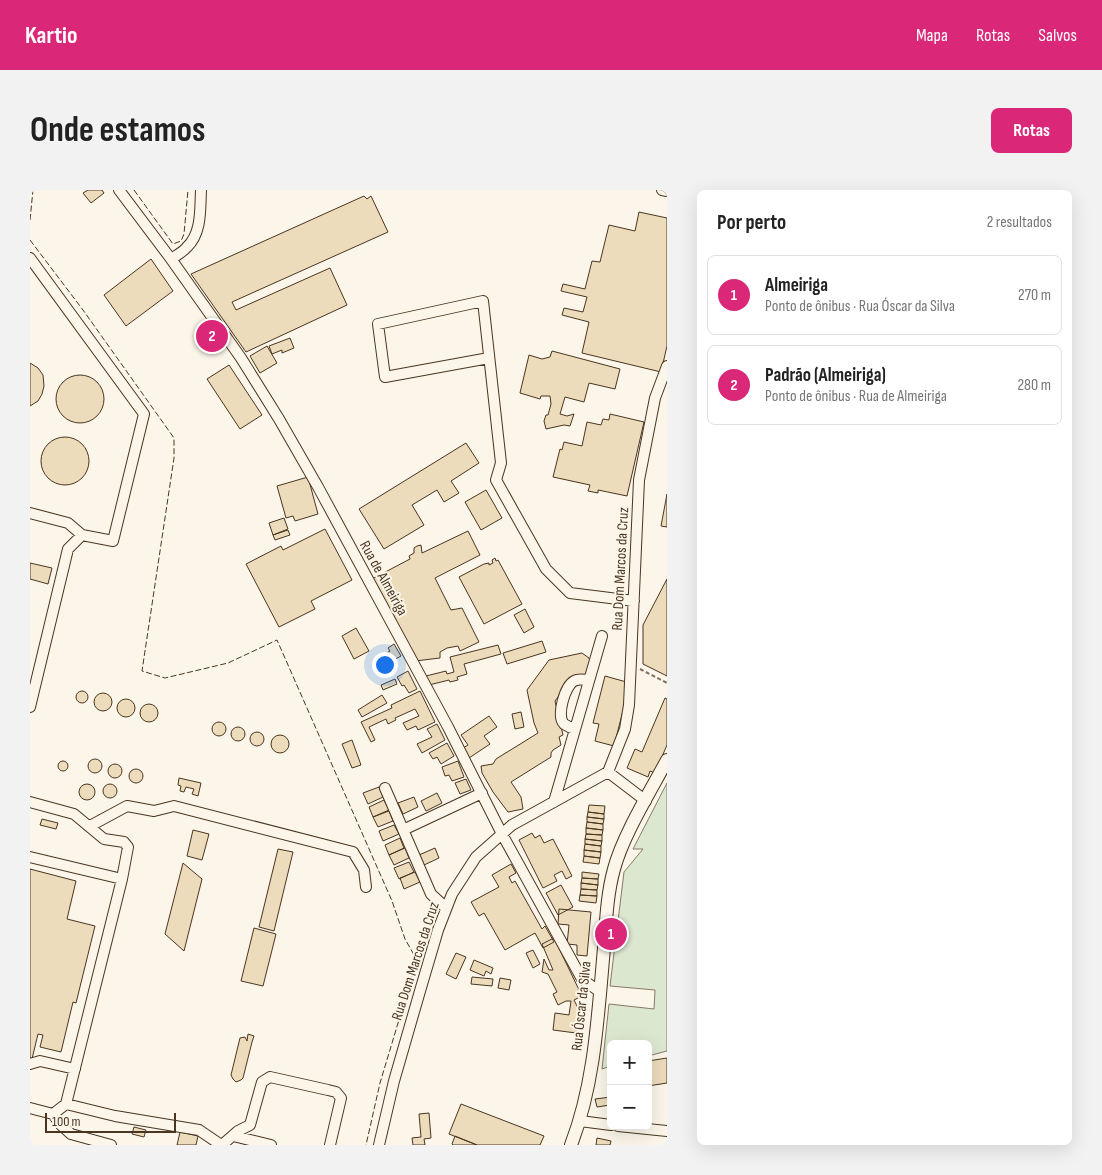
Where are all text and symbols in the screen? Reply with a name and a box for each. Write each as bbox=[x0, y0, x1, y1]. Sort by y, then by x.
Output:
text: Kartio bbox=[25, 21, 77, 50]
text: Mapa bbox=[916, 25, 948, 46]
text: Rotas bbox=[976, 25, 1010, 46]
text: Salvos bbox=[1038, 25, 1077, 46]
button: Rotas bbox=[991, 108, 1072, 153]
text: Onde estamos bbox=[30, 109, 206, 152]
text: Por perto bbox=[717, 210, 786, 235]
text: 2 resultados bbox=[987, 213, 1052, 232]
text: Almeiriga bbox=[765, 274, 828, 297]
text: 1 bbox=[731, 286, 737, 305]
text: 270 m bbox=[1018, 286, 1051, 305]
text: Ponto de ônibus · Rua Óscar da Silva bbox=[765, 297, 955, 316]
pin: 2 bbox=[196, 317, 228, 355]
text: Padrão (Almeiriga) bbox=[765, 364, 886, 387]
text: 2 bbox=[730, 376, 738, 395]
text: 280 m bbox=[1017, 376, 1051, 395]
text: Ponto de ônibus · Rua de Almeiriga bbox=[765, 387, 947, 406]
street label: Rua Dom Marcos da Cruz bbox=[608, 506, 633, 631]
street label: Rua de Almeiriga bbox=[355, 538, 412, 619]
your location bbox=[372, 652, 398, 678]
street label: Rua Dom Marcos da Cruz bbox=[387, 899, 444, 1023]
pin: 1 bbox=[595, 915, 627, 953]
street label: Rua Óscar da Silva bbox=[567, 960, 596, 1052]
map controls bbox=[607, 1040, 652, 1130]
button: + bbox=[607, 1040, 652, 1085]
button: − bbox=[607, 1085, 652, 1130]
scale bar bbox=[45, 1110, 176, 1133]
text: 100 m bbox=[52, 1113, 81, 1130]

